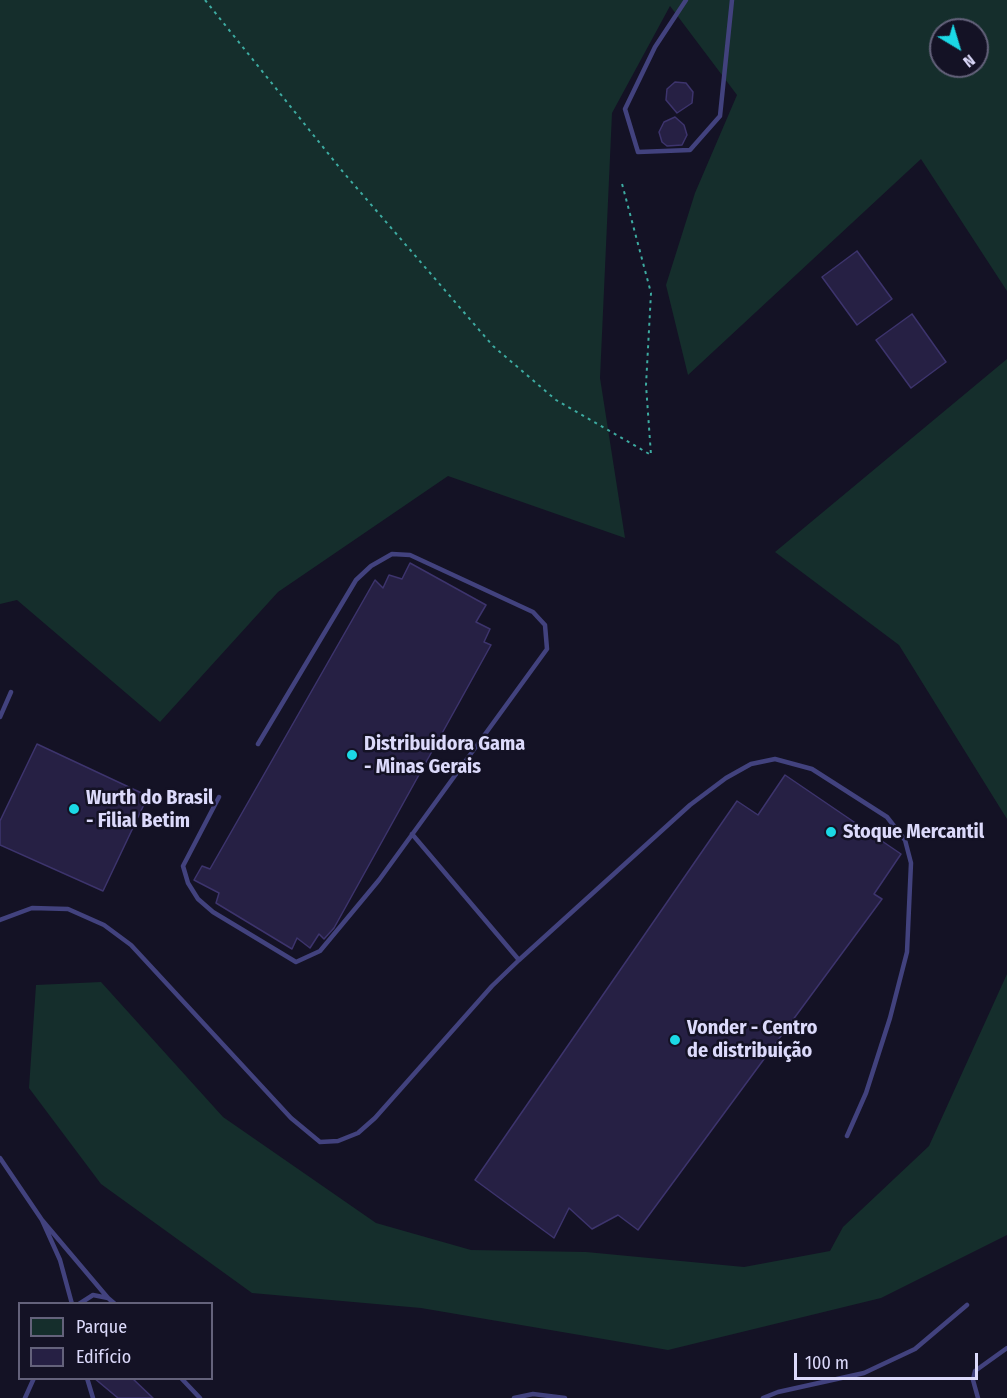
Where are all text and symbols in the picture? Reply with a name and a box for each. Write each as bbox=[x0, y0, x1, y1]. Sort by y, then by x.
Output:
north arrow bbox=[929, 18, 989, 78]
text: N bbox=[960, 51, 979, 71]
place label: Distribuidora Gama - Minas Gerais bbox=[364, 732, 525, 779]
marker: Distribuidora Gama - Minas Gerais bbox=[345, 748, 359, 762]
place label: Wurth do Brasil - Filial Betim bbox=[86, 786, 214, 833]
marker: Wurth do Brasil - Filial Betim bbox=[67, 802, 81, 816]
place label: Stoque Mercantil bbox=[843, 820, 984, 844]
marker: Stoque Mercantil bbox=[824, 825, 838, 839]
place label: Vonder - Centro de distribuição bbox=[687, 1016, 818, 1063]
marker: Vonder - Centro de distribuição bbox=[668, 1033, 682, 1047]
legend bbox=[18, 1302, 213, 1380]
text: Parque bbox=[76, 1316, 127, 1338]
scale bar bbox=[797, 1341, 982, 1379]
text: Edifício bbox=[76, 1346, 131, 1368]
text: 100 m bbox=[805, 1352, 849, 1374]

